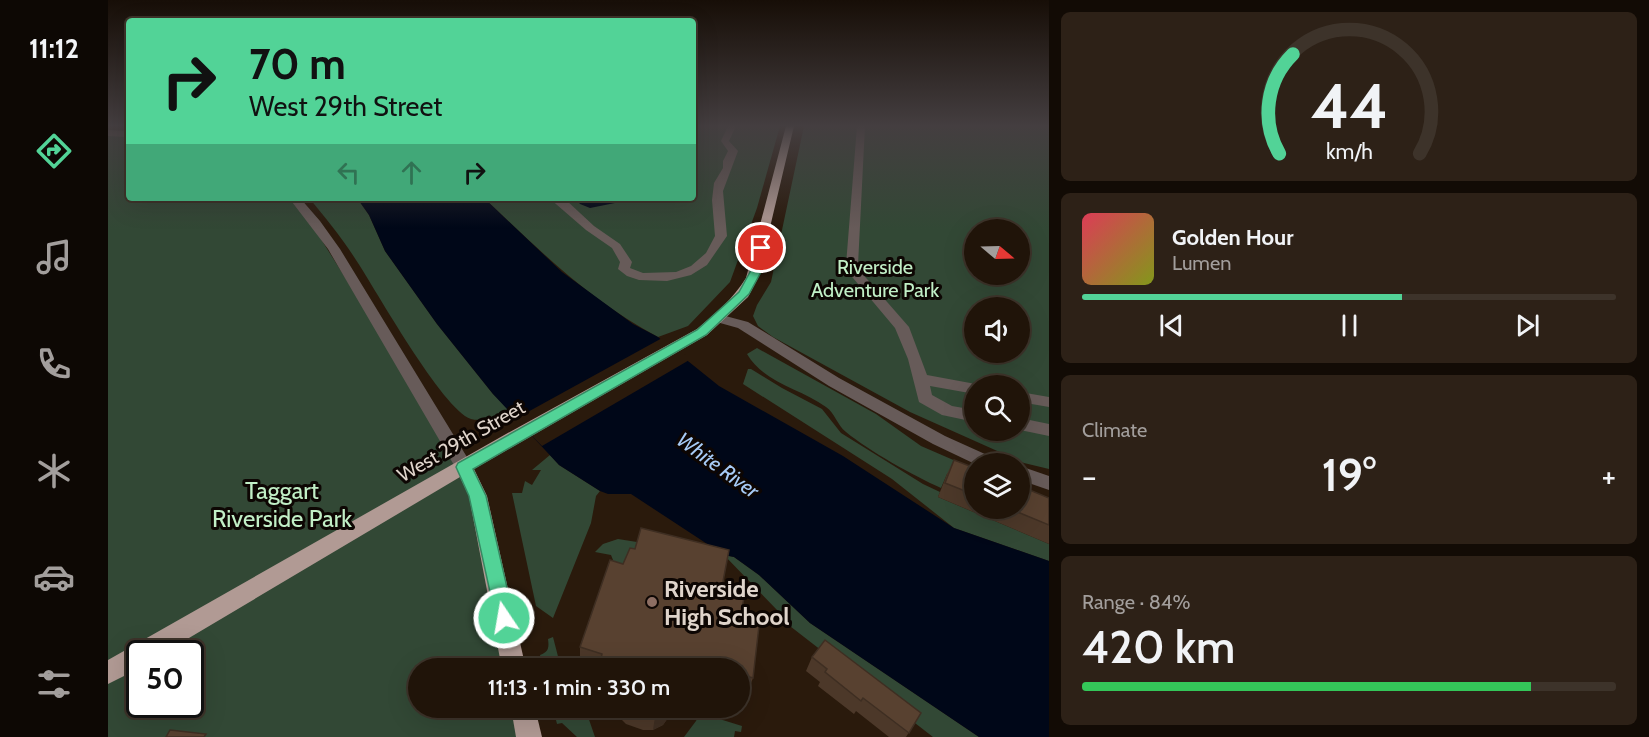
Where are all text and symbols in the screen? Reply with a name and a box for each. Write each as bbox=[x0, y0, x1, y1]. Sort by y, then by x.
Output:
text: 11:12 bbox=[29, 32, 79, 65]
text: 70 m bbox=[249, 38, 346, 90]
icon: right bbox=[150, 42, 228, 120]
text: 44 bbox=[1310, 68, 1388, 144]
text: West 29th Street bbox=[249, 90, 442, 123]
icon: directions bbox=[33, 130, 75, 172]
text: km/h bbox=[1326, 138, 1372, 164]
icon: left bbox=[332, 156, 365, 189]
icon: ahead bbox=[395, 156, 428, 189]
icon: right bbox=[458, 156, 491, 189]
north arrow bbox=[964, 219, 1030, 285]
map controls bbox=[964, 219, 1030, 519]
pin bbox=[735, 222, 786, 273]
text: Golden Hour bbox=[1172, 224, 1293, 251]
icon: arrive bbox=[744, 231, 777, 264]
icon: music bbox=[33, 236, 75, 278]
text: Lumen bbox=[1172, 251, 1231, 275]
park label: Riverside Adventure Park bbox=[811, 255, 939, 302]
button: sound bbox=[964, 297, 1030, 363]
icon: previous bbox=[1155, 309, 1188, 342]
icon: pause bbox=[1333, 309, 1366, 342]
icon: next bbox=[1511, 309, 1544, 342]
icon: phone bbox=[33, 343, 75, 385]
button: search bbox=[964, 375, 1030, 441]
street label: West 29th Street bbox=[393, 395, 529, 487]
text: Climate bbox=[1082, 418, 1147, 442]
water label: White River bbox=[672, 427, 765, 504]
text: 19° bbox=[1322, 448, 1376, 502]
icon: climate bbox=[33, 450, 75, 492]
button: layers bbox=[964, 453, 1030, 519]
text: − bbox=[1082, 456, 1097, 496]
text: + bbox=[1601, 456, 1616, 496]
park label: Taggart Riverside Park bbox=[212, 476, 352, 533]
icon: car bbox=[33, 556, 75, 598]
place label: Riverside High School bbox=[664, 574, 789, 631]
position arrow bbox=[472, 586, 536, 650]
text: Range · 84% bbox=[1082, 590, 1190, 614]
marker: Riverside High School bbox=[645, 595, 659, 609]
text: 420 km bbox=[1082, 620, 1235, 674]
speed limit sign: 50 bbox=[126, 640, 204, 718]
icon: filters bbox=[33, 663, 75, 705]
text: 11:13 · 1 min · 330 m bbox=[488, 674, 670, 701]

